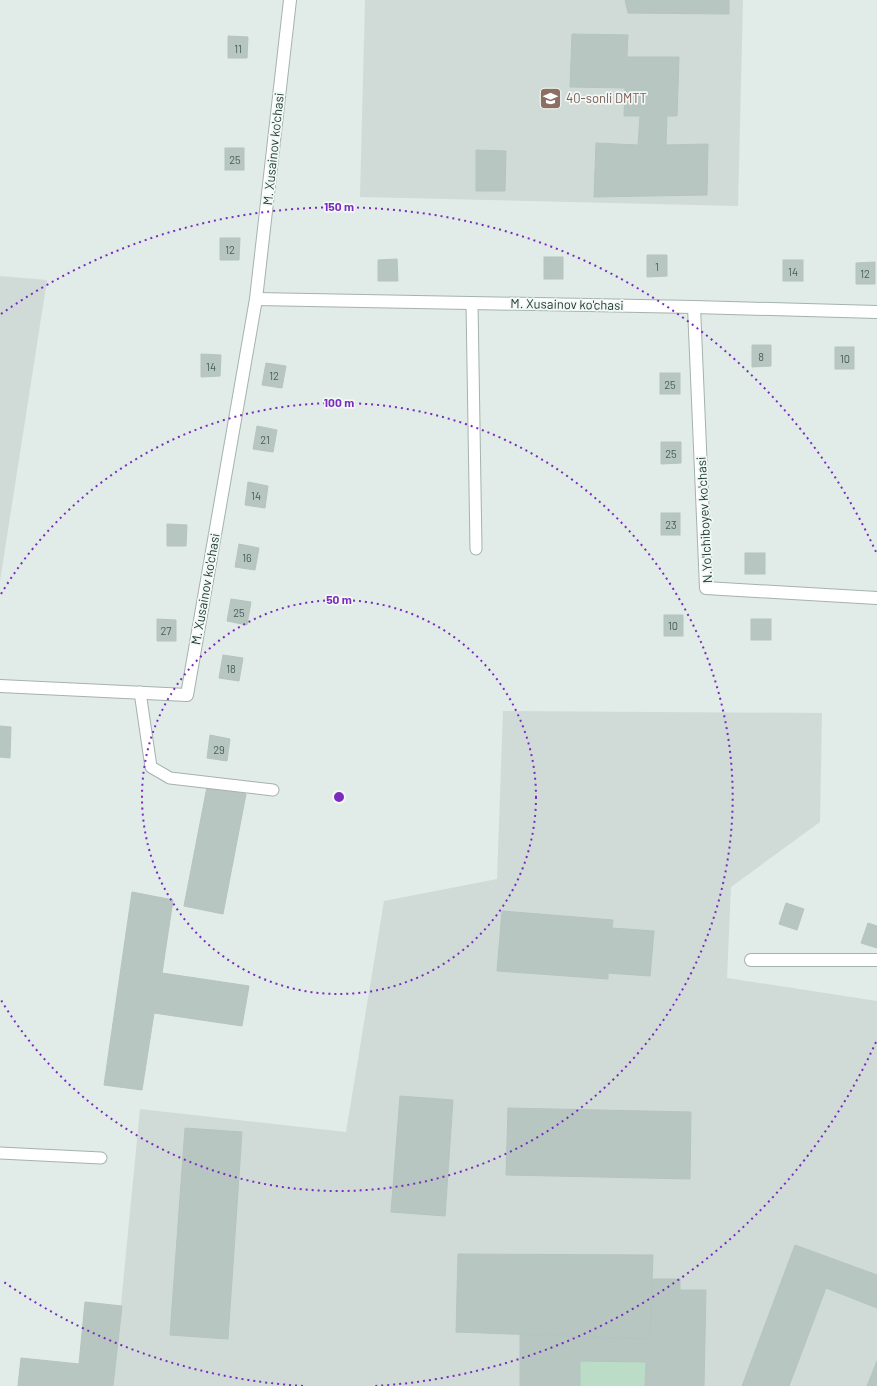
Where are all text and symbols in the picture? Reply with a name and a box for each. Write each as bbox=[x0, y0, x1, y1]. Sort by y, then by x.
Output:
house number: 11 bbox=[234, 42, 242, 55]
school or university icon: 40-sonli DMTT bbox=[538, 85, 564, 111]
place label: 40-sonli DMTT bbox=[566, 90, 647, 106]
street label: M. Xusainov ko'chasi bbox=[259, 92, 287, 206]
house number: 25 bbox=[229, 153, 241, 166]
text: 150 m bbox=[324, 199, 354, 213]
house number: 12 bbox=[225, 243, 235, 256]
house number: 1 bbox=[655, 260, 659, 273]
house number: 14 bbox=[788, 265, 798, 278]
house number: 12 bbox=[860, 267, 870, 280]
street label: M. Xusainov ko'chasi bbox=[510, 295, 624, 313]
house number: 8 bbox=[758, 350, 764, 363]
house number: 10 bbox=[840, 352, 850, 365]
house number: 14 bbox=[206, 360, 216, 373]
house number: 12 bbox=[269, 369, 279, 382]
house number: 25 bbox=[664, 378, 676, 391]
text: 100 m bbox=[324, 395, 354, 409]
house number: 21 bbox=[260, 433, 270, 446]
house number: 25 bbox=[665, 447, 677, 460]
street label: N.Yo'lchiboyev ko'chasi bbox=[693, 456, 715, 584]
house number: 14 bbox=[251, 489, 261, 502]
house number: 23 bbox=[665, 518, 677, 531]
street label: M. Xusainov ko'chasi bbox=[187, 532, 223, 646]
house number: 16 bbox=[242, 551, 252, 564]
text: 50 m bbox=[326, 592, 352, 606]
house number: 25 bbox=[233, 606, 245, 619]
house number: 10 bbox=[668, 619, 678, 632]
house number: 27 bbox=[160, 624, 172, 637]
house number: 18 bbox=[226, 662, 236, 675]
house number: 29 bbox=[213, 743, 225, 756]
centre of rings bbox=[332, 790, 346, 804]

